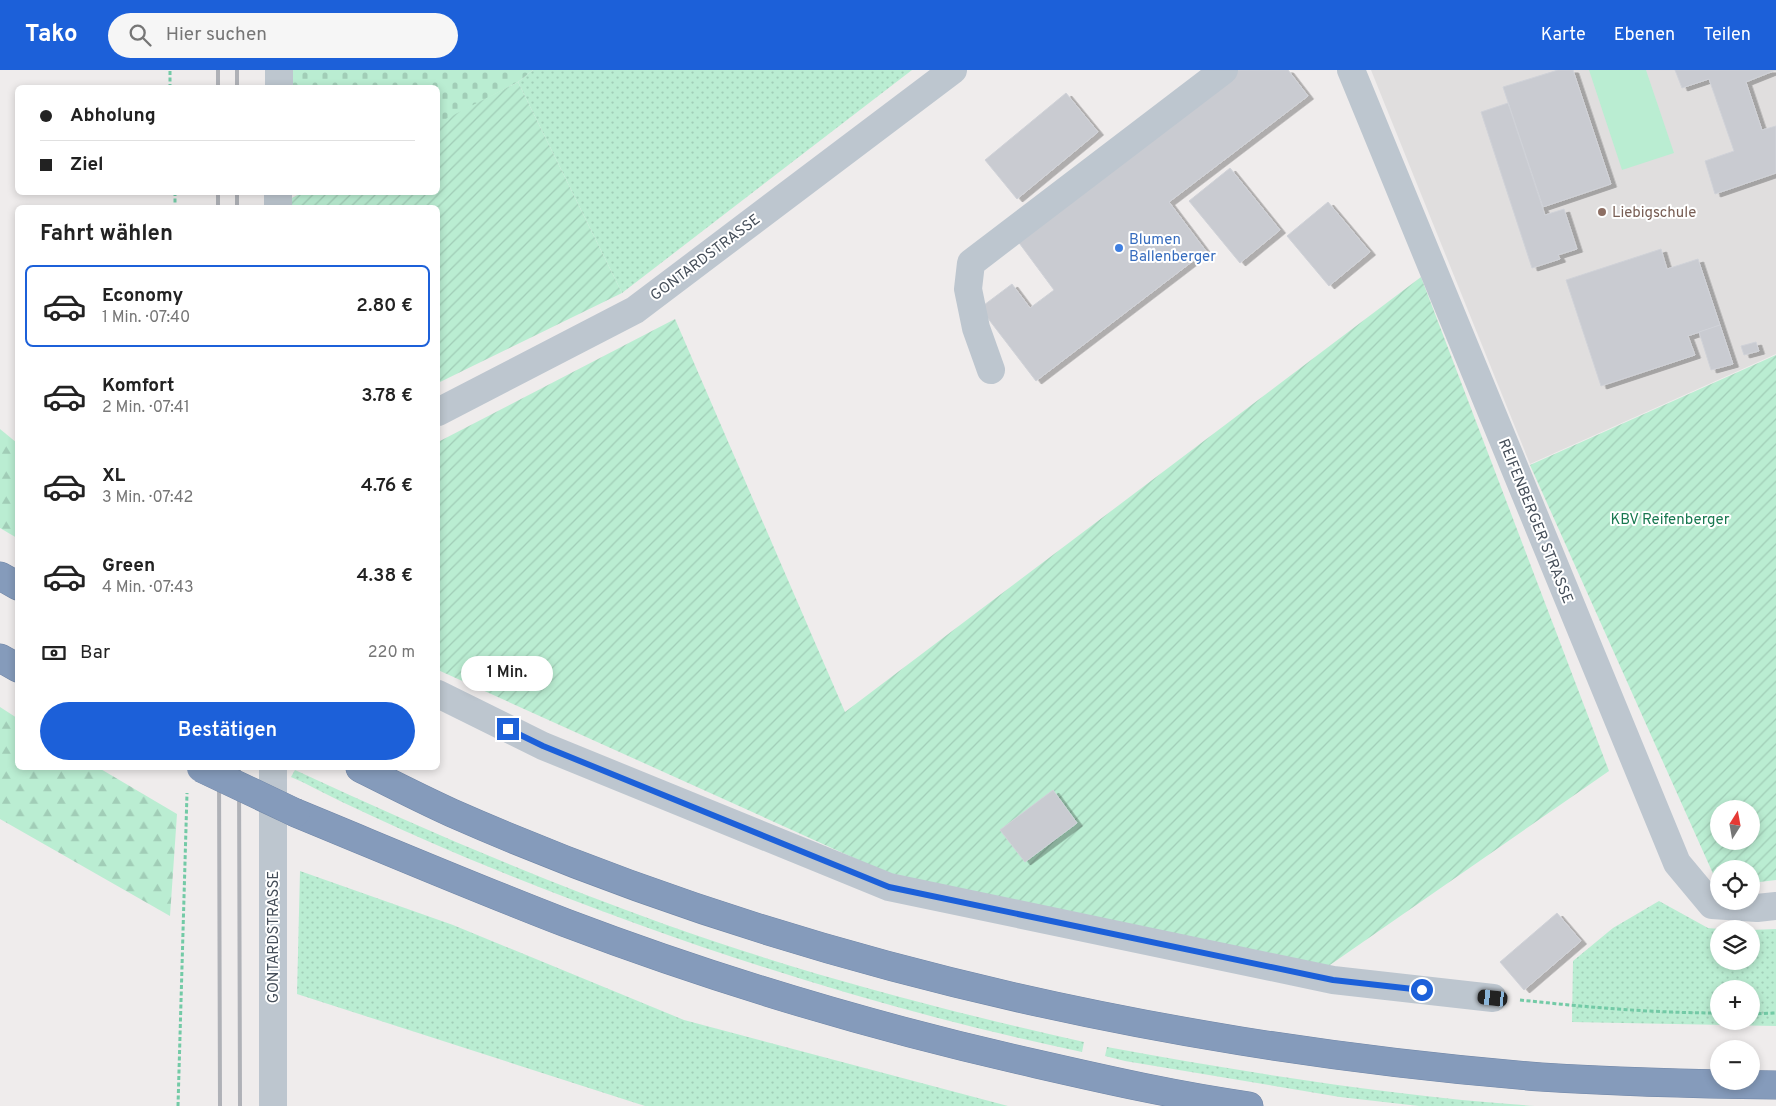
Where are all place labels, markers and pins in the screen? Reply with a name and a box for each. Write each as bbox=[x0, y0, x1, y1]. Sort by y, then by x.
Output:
place label: Liebigschule bbox=[1612, 204, 1696, 223]
marker: Liebigschule bbox=[1596, 206, 1608, 218]
place label: Blumen Ballenberger bbox=[1129, 231, 1216, 267]
marker: Blumen Ballenberger bbox=[1113, 242, 1125, 254]

